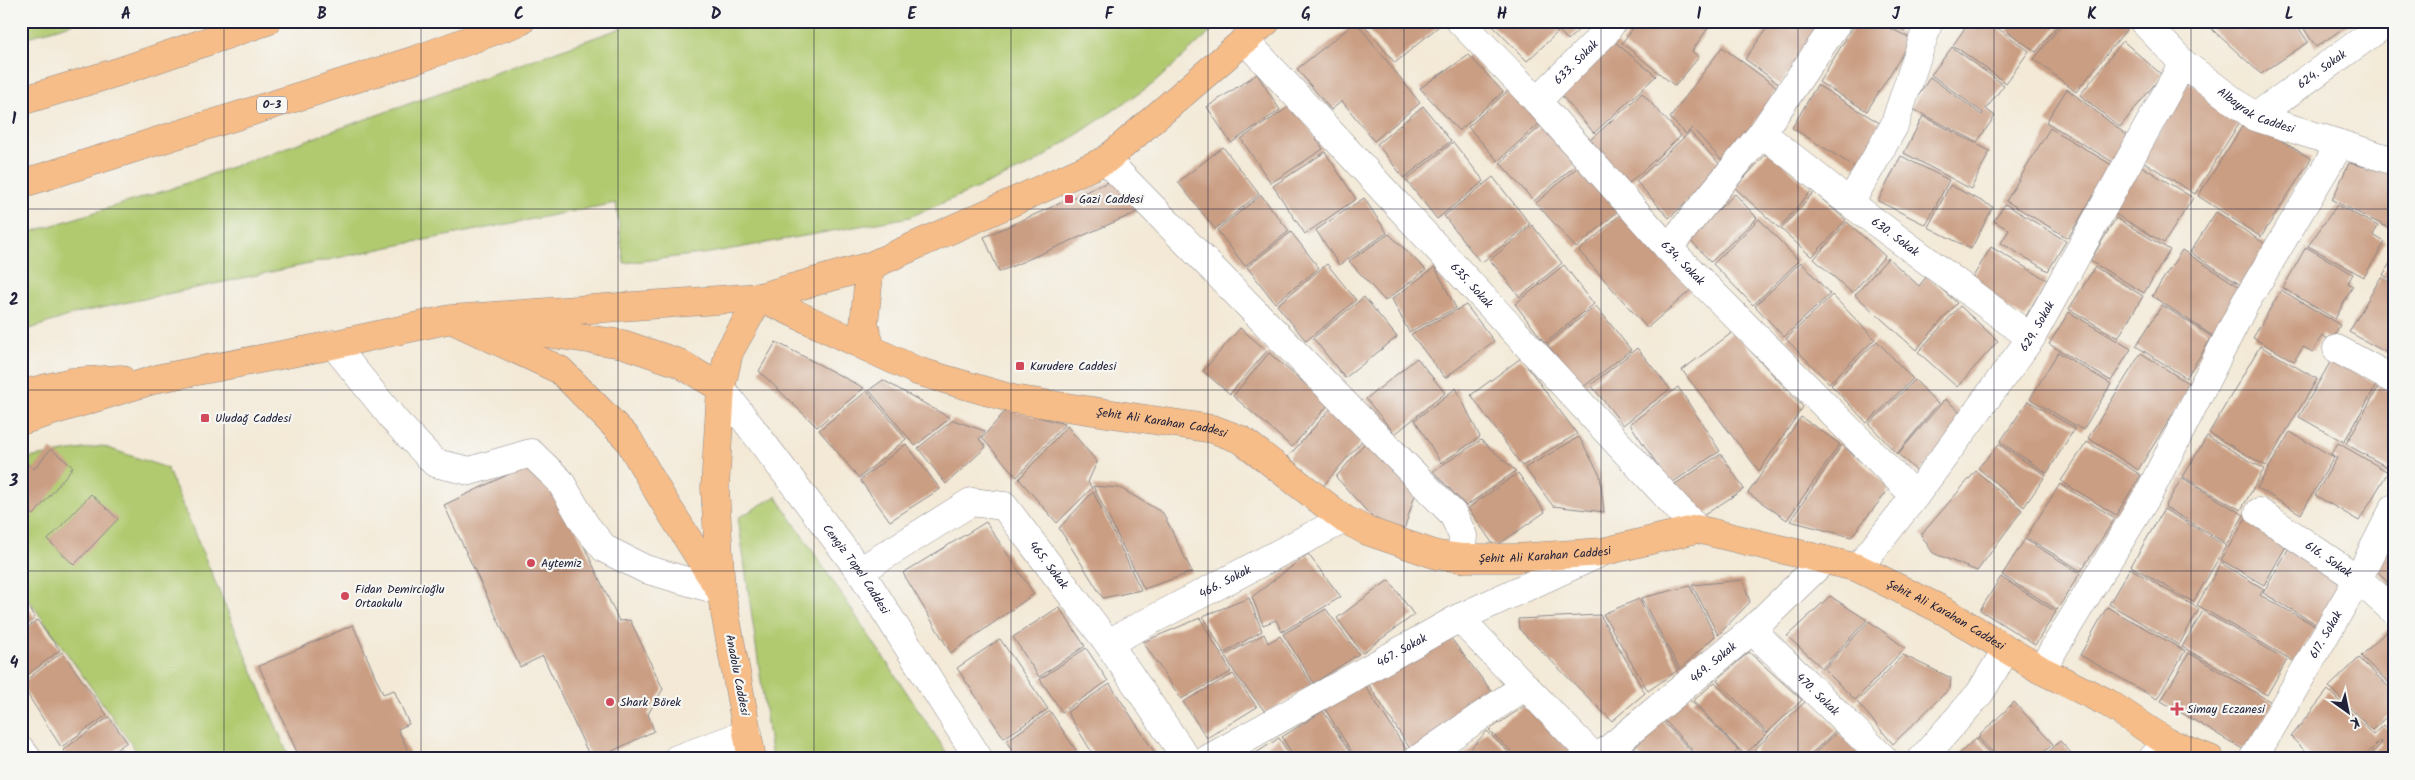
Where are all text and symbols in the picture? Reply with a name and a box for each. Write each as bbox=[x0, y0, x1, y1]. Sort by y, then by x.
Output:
text: A bbox=[121, 2, 131, 27]
text: B bbox=[317, 2, 327, 27]
text: C bbox=[514, 2, 524, 27]
text: D bbox=[711, 2, 722, 27]
text: E bbox=[908, 2, 918, 27]
text: F bbox=[1105, 2, 1115, 27]
text: G bbox=[1301, 2, 1311, 27]
text: H bbox=[1497, 2, 1507, 27]
text: I bbox=[1697, 2, 1702, 27]
text: J bbox=[1892, 2, 1901, 27]
text: K bbox=[2087, 2, 2097, 27]
text: L bbox=[2285, 2, 2293, 27]
street label: 633. Sokak bbox=[1549, 35, 1603, 89]
street label: 624. Sokak bbox=[2293, 45, 2351, 93]
street label: Albayrak Caddesi bbox=[2213, 82, 2298, 139]
road number: O-3 bbox=[257, 96, 287, 114]
text: 1 bbox=[12, 107, 17, 132]
place label: Gazi Caddesi bbox=[1079, 190, 1144, 209]
marker: Gazi Caddesi bbox=[1063, 193, 1075, 205]
street label: 630. Sokak bbox=[1867, 212, 1924, 261]
street label: 634. Sokak bbox=[1656, 236, 1710, 290]
street label: 635. Sokak bbox=[1446, 258, 1498, 313]
text: 2 bbox=[9, 288, 19, 313]
street label: 629. Sokak bbox=[2015, 297, 2059, 356]
place label: Kurudere Caddesi bbox=[1030, 357, 1117, 376]
marker: Kurudere Caddesi bbox=[1014, 360, 1026, 372]
street label: Şehit Ali Karahan Caddesi bbox=[1095, 402, 1231, 443]
place label: Uludağ Caddesi bbox=[215, 409, 292, 428]
marker: Uludağ Caddesi bbox=[199, 412, 211, 424]
text: 3 bbox=[9, 469, 19, 494]
street label: Cengiz Topel Caddesi bbox=[818, 520, 895, 619]
street label: 616. Sokak bbox=[2301, 536, 2356, 582]
street label: 465. Sokak bbox=[1024, 537, 1074, 593]
street label: Şehit Ali Karahan Caddesi bbox=[1479, 540, 1614, 568]
place label: Aytemiz bbox=[541, 554, 582, 573]
marker: Aytemiz bbox=[525, 557, 537, 569]
street label: 466. Sokak bbox=[1195, 560, 1255, 603]
street label: Şehit Ali Karahan Caddesi bbox=[1883, 574, 2009, 656]
place label: Fidan Demircioğlu Ortaokulu bbox=[355, 580, 445, 613]
marker: Fidan Demircioğlu Ortaokulu bbox=[339, 590, 351, 602]
street label: 617. Sokak bbox=[2304, 607, 2347, 662]
street label: 467. Sokak bbox=[1373, 628, 1431, 672]
street label: Anadolu Caddesi bbox=[720, 633, 754, 718]
street label: 469. Sokak bbox=[1686, 637, 1741, 687]
text: 4 bbox=[10, 651, 19, 676]
street label: 470. Sokak bbox=[1792, 668, 1844, 720]
north arrow bbox=[2322, 688, 2372, 738]
place label: Shark Börek bbox=[620, 693, 681, 712]
marker: Shark Börek bbox=[604, 696, 616, 708]
place label: Simay Eczanesi bbox=[2187, 700, 2266, 719]
marker: Simay Eczanesi bbox=[2171, 703, 2183, 715]
text: K bbox=[2345, 711, 2364, 734]

